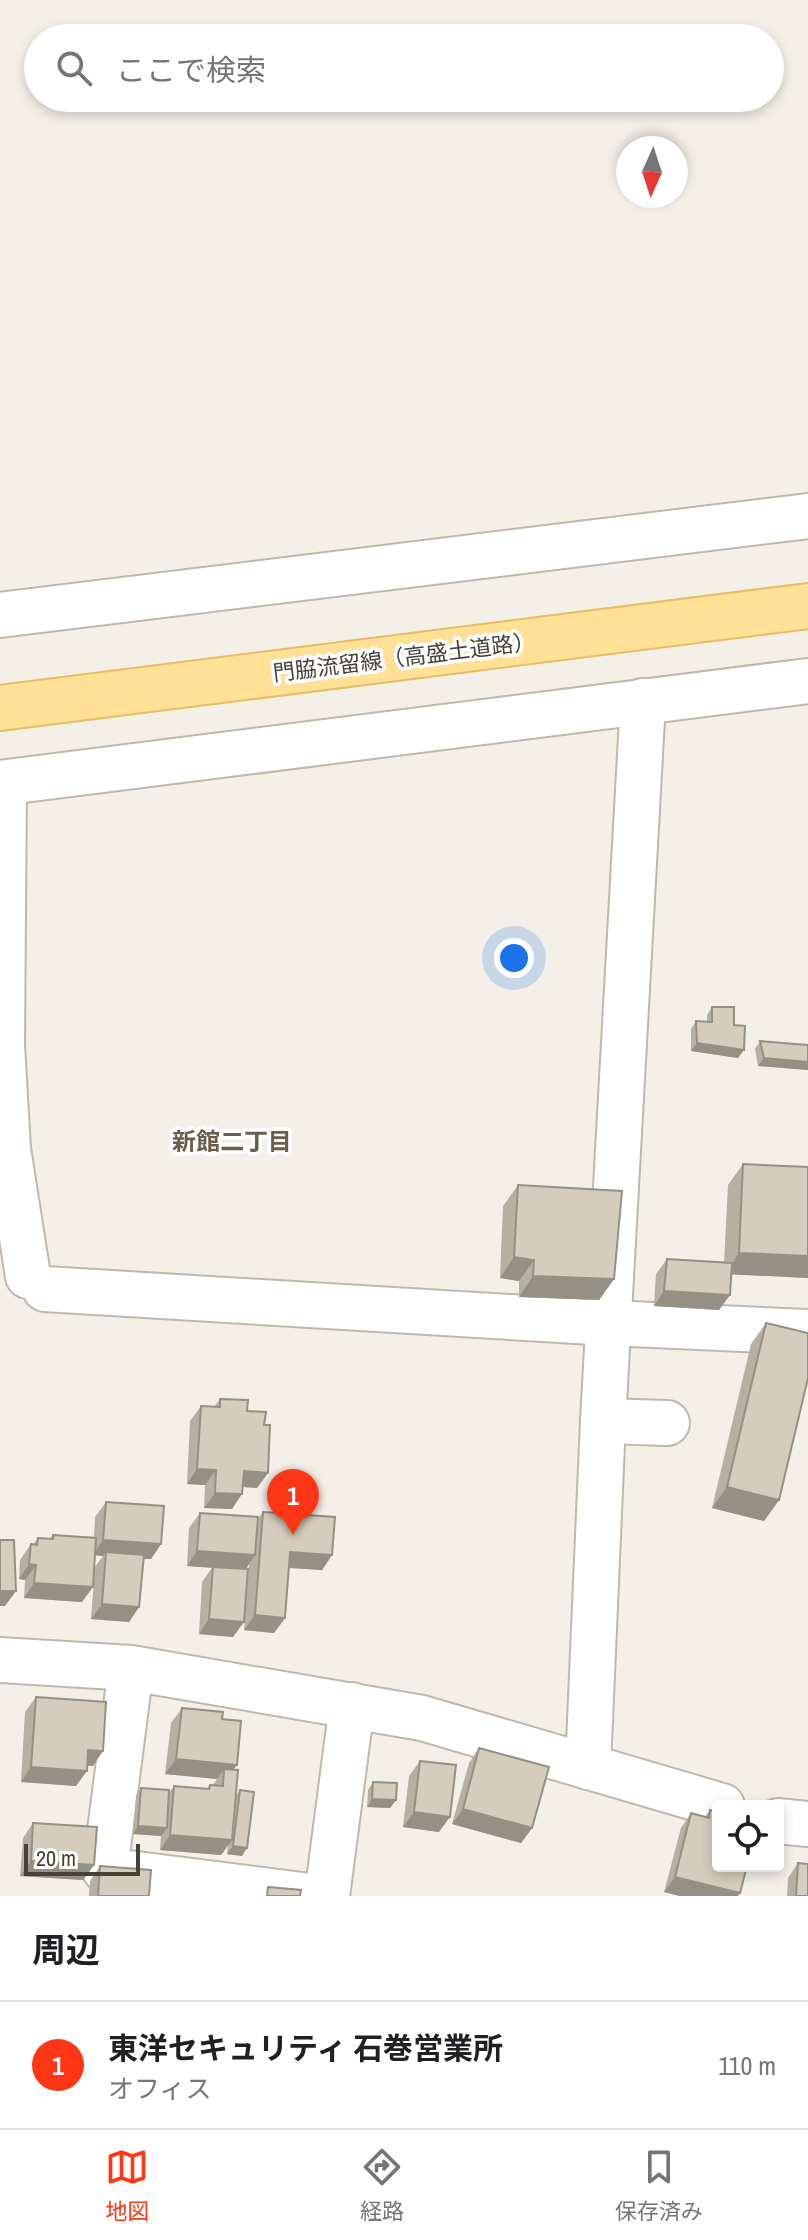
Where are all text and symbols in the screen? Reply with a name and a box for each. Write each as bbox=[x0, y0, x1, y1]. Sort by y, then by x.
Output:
search box bbox=[24, 24, 784, 112]
icon: search bbox=[52, 46, 96, 90]
text: ここで検索 bbox=[116, 50, 266, 90]
north arrow bbox=[616, 136, 688, 208]
street label: 門脇流留線（高盛土道路） bbox=[271, 626, 537, 688]
your location bbox=[494, 938, 534, 978]
district label: 新館二丁目 bbox=[172, 1125, 292, 1157]
pin: 1 bbox=[267, 1469, 319, 1535]
map controls bbox=[712, 1800, 784, 1872]
button: locate bbox=[712, 1800, 784, 1872]
scale bar bbox=[24, 1840, 140, 1876]
text: 20 m bbox=[36, 1843, 76, 1873]
text: 周辺 bbox=[32, 1927, 100, 1973]
text: 東洋セキュリティ 石巻営業所 bbox=[108, 2028, 503, 2068]
text: 1 bbox=[52, 2048, 64, 2083]
text: 110 m bbox=[718, 2048, 776, 2083]
text: オフィス bbox=[108, 2071, 211, 2106]
tab: 地図 bbox=[105, 2145, 149, 2226]
tab: 経路 bbox=[360, 2145, 404, 2226]
tab: 保存済み bbox=[615, 2145, 703, 2226]

